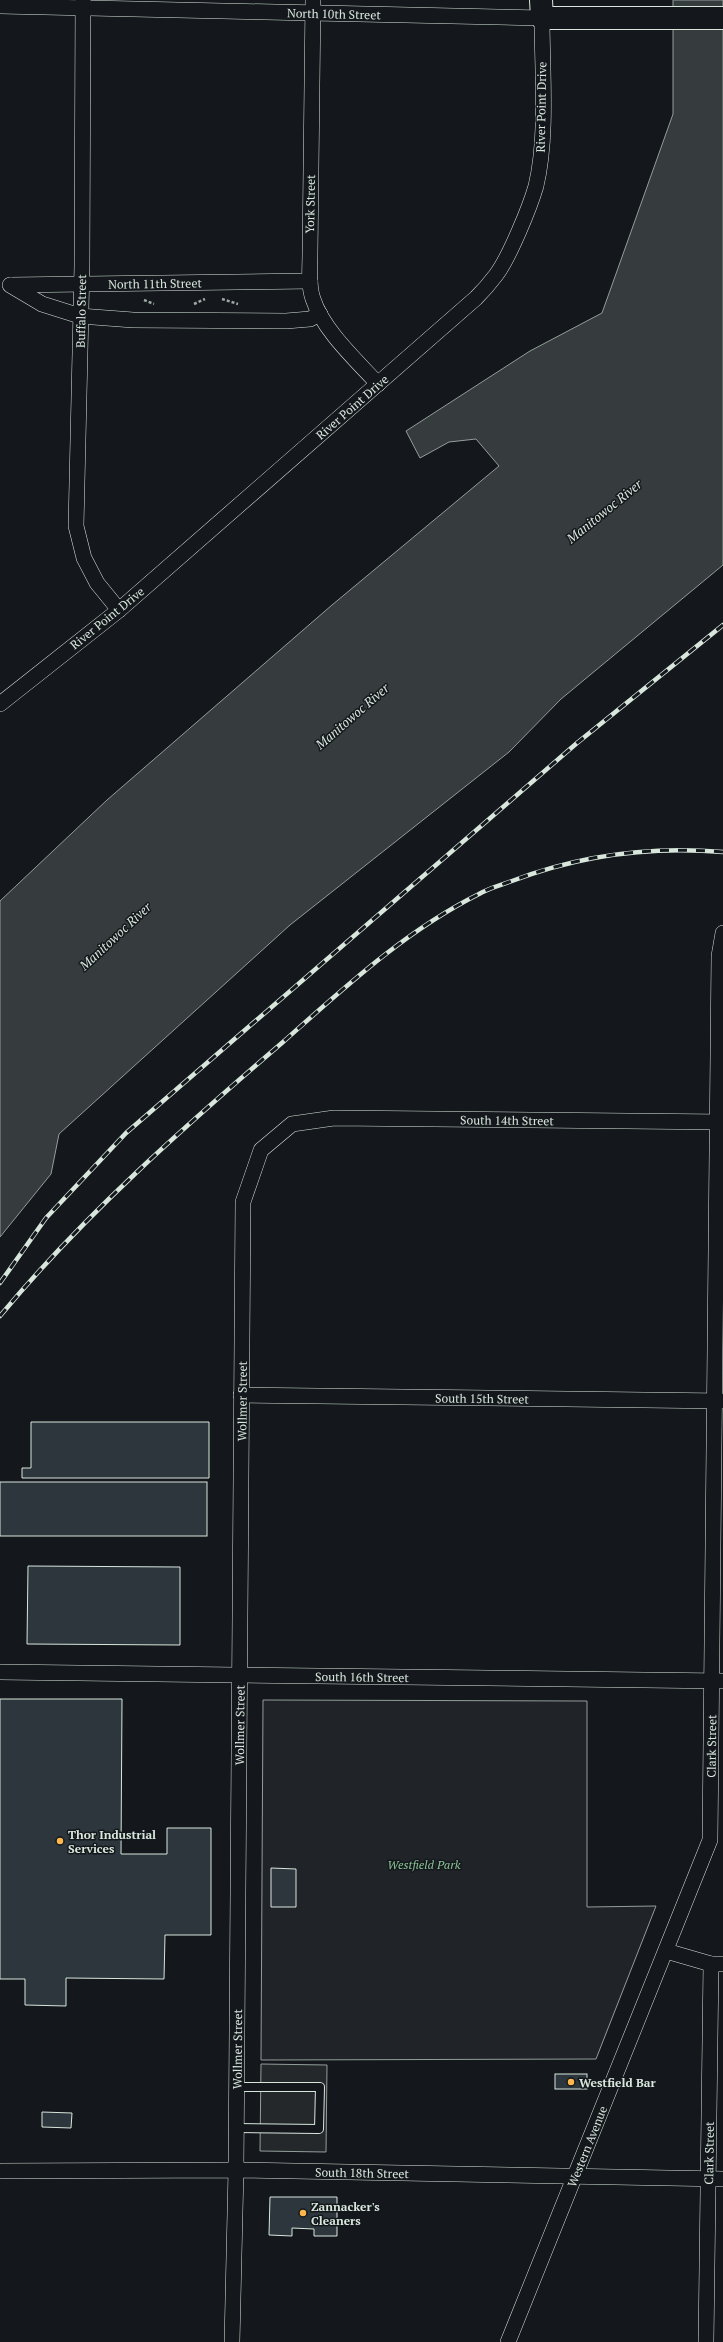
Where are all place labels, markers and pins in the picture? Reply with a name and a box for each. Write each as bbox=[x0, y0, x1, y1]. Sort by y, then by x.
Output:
place label: Thor Industrial Services bbox=[68, 1827, 156, 1856]
marker: Thor Industrial Services bbox=[55, 1836, 65, 1846]
place label: Westfield Bar bbox=[579, 2075, 656, 2090]
marker: Westfield Bar bbox=[566, 2077, 576, 2087]
place label: Zannacker's Cleaners bbox=[311, 2199, 380, 2228]
marker: Zannacker's Cleaners bbox=[298, 2208, 308, 2218]

